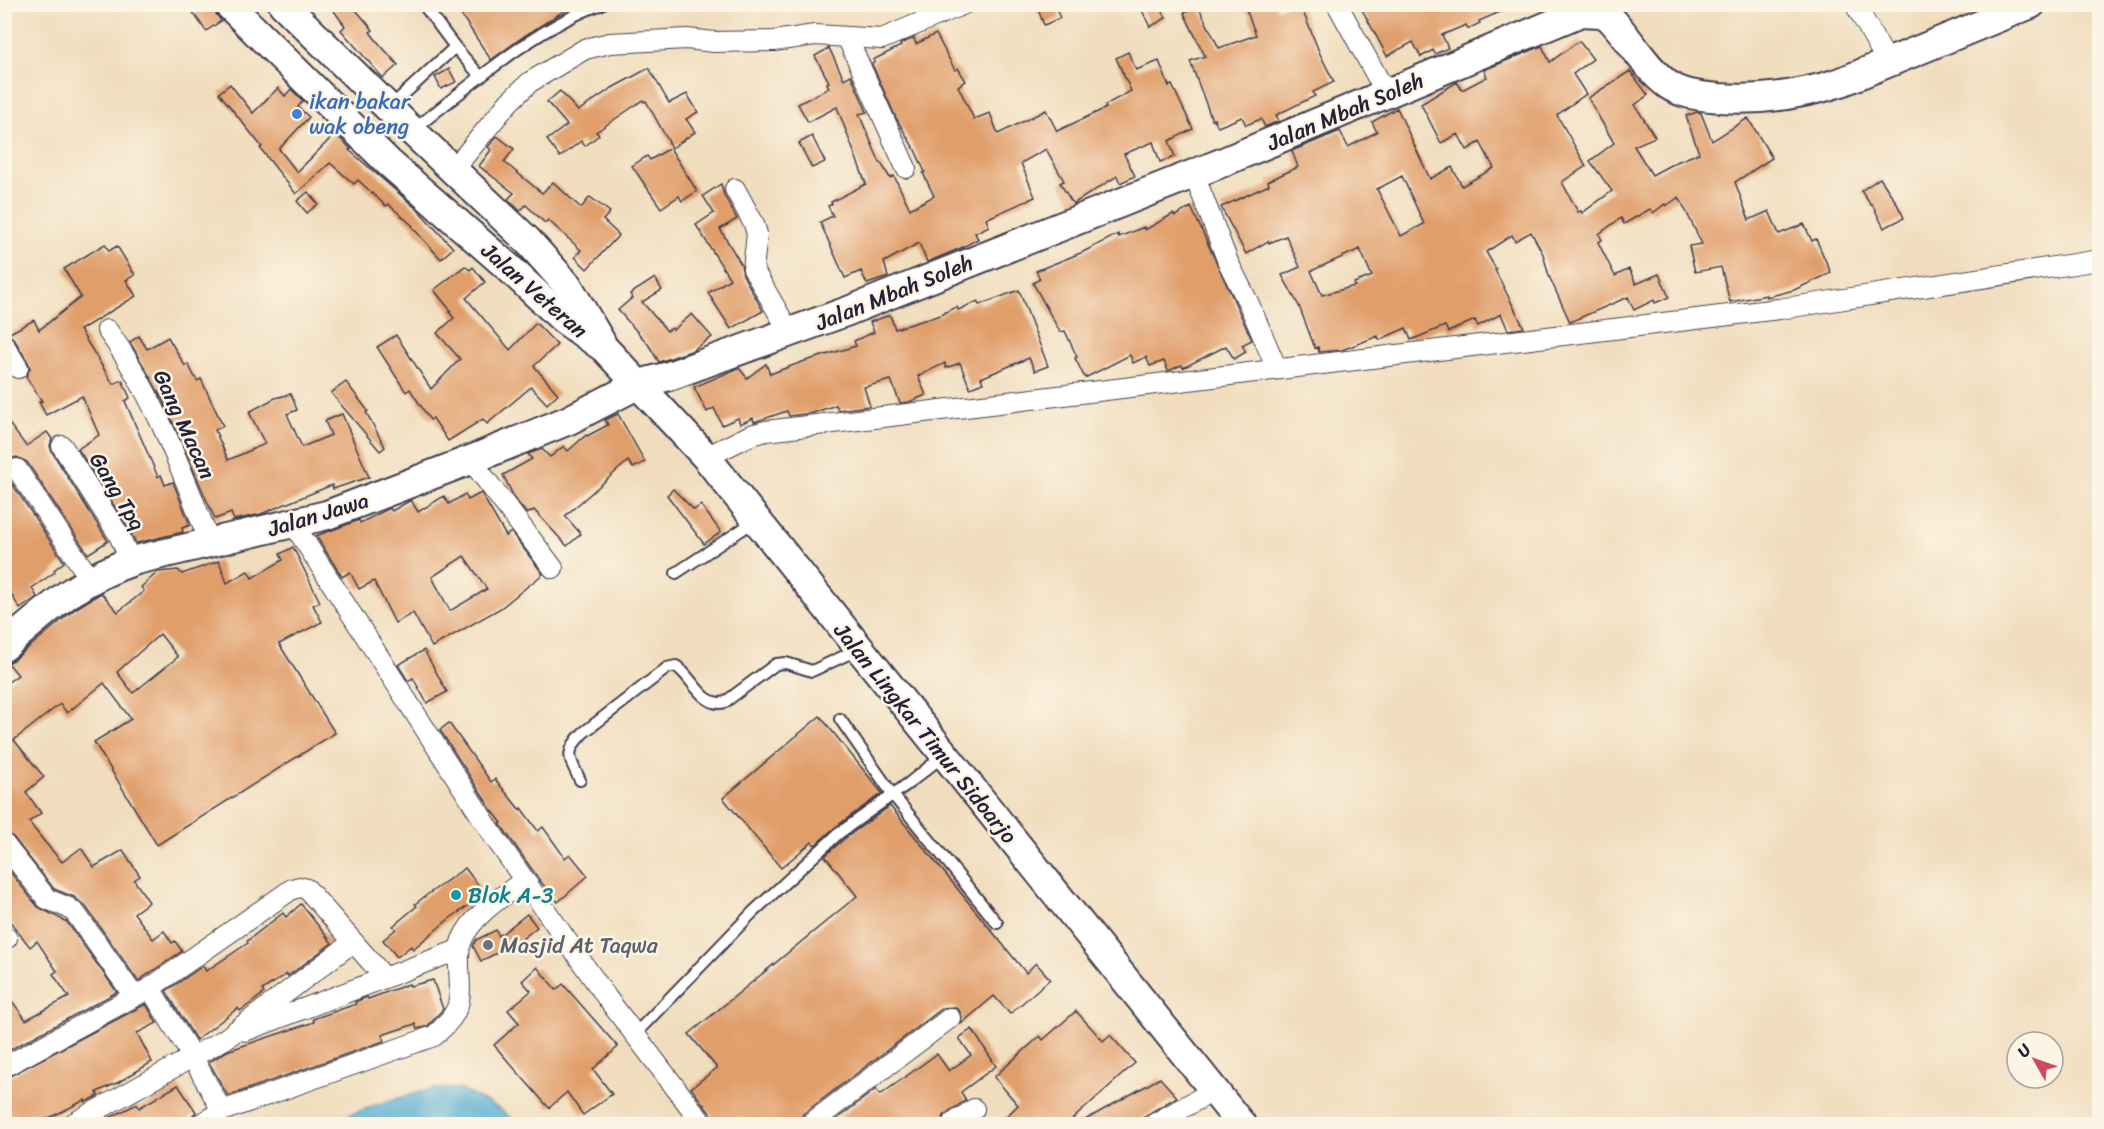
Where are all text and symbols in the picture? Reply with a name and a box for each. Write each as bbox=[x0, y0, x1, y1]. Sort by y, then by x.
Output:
street label: Jalan Mbah Soleh bbox=[1260, 61, 1430, 162]
place label: ikan bakar wak obeng bbox=[309, 82, 412, 146]
marker: ikan bakar wak obeng bbox=[290, 107, 304, 121]
street label: Jalan Veteran bbox=[471, 232, 597, 348]
street label: Jalan Mbah Soleh bbox=[808, 243, 979, 342]
street label: Gang Macan bbox=[142, 363, 227, 486]
street label: Gang Tpq bbox=[79, 444, 157, 538]
street label: Jalan Jawa bbox=[262, 481, 374, 549]
street label: Jalan Lingkar Timur Sidoarjo bbox=[823, 613, 1028, 853]
place label: Blok A-3 bbox=[468, 876, 553, 915]
marker: Blok A-3 bbox=[449, 888, 463, 902]
place label: Masjid At Taqwa bbox=[500, 926, 659, 965]
marker: Masjid At Taqwa bbox=[481, 938, 495, 952]
north arrow bbox=[2005, 1030, 2065, 1090]
text: U bbox=[2009, 1036, 2039, 1064]

